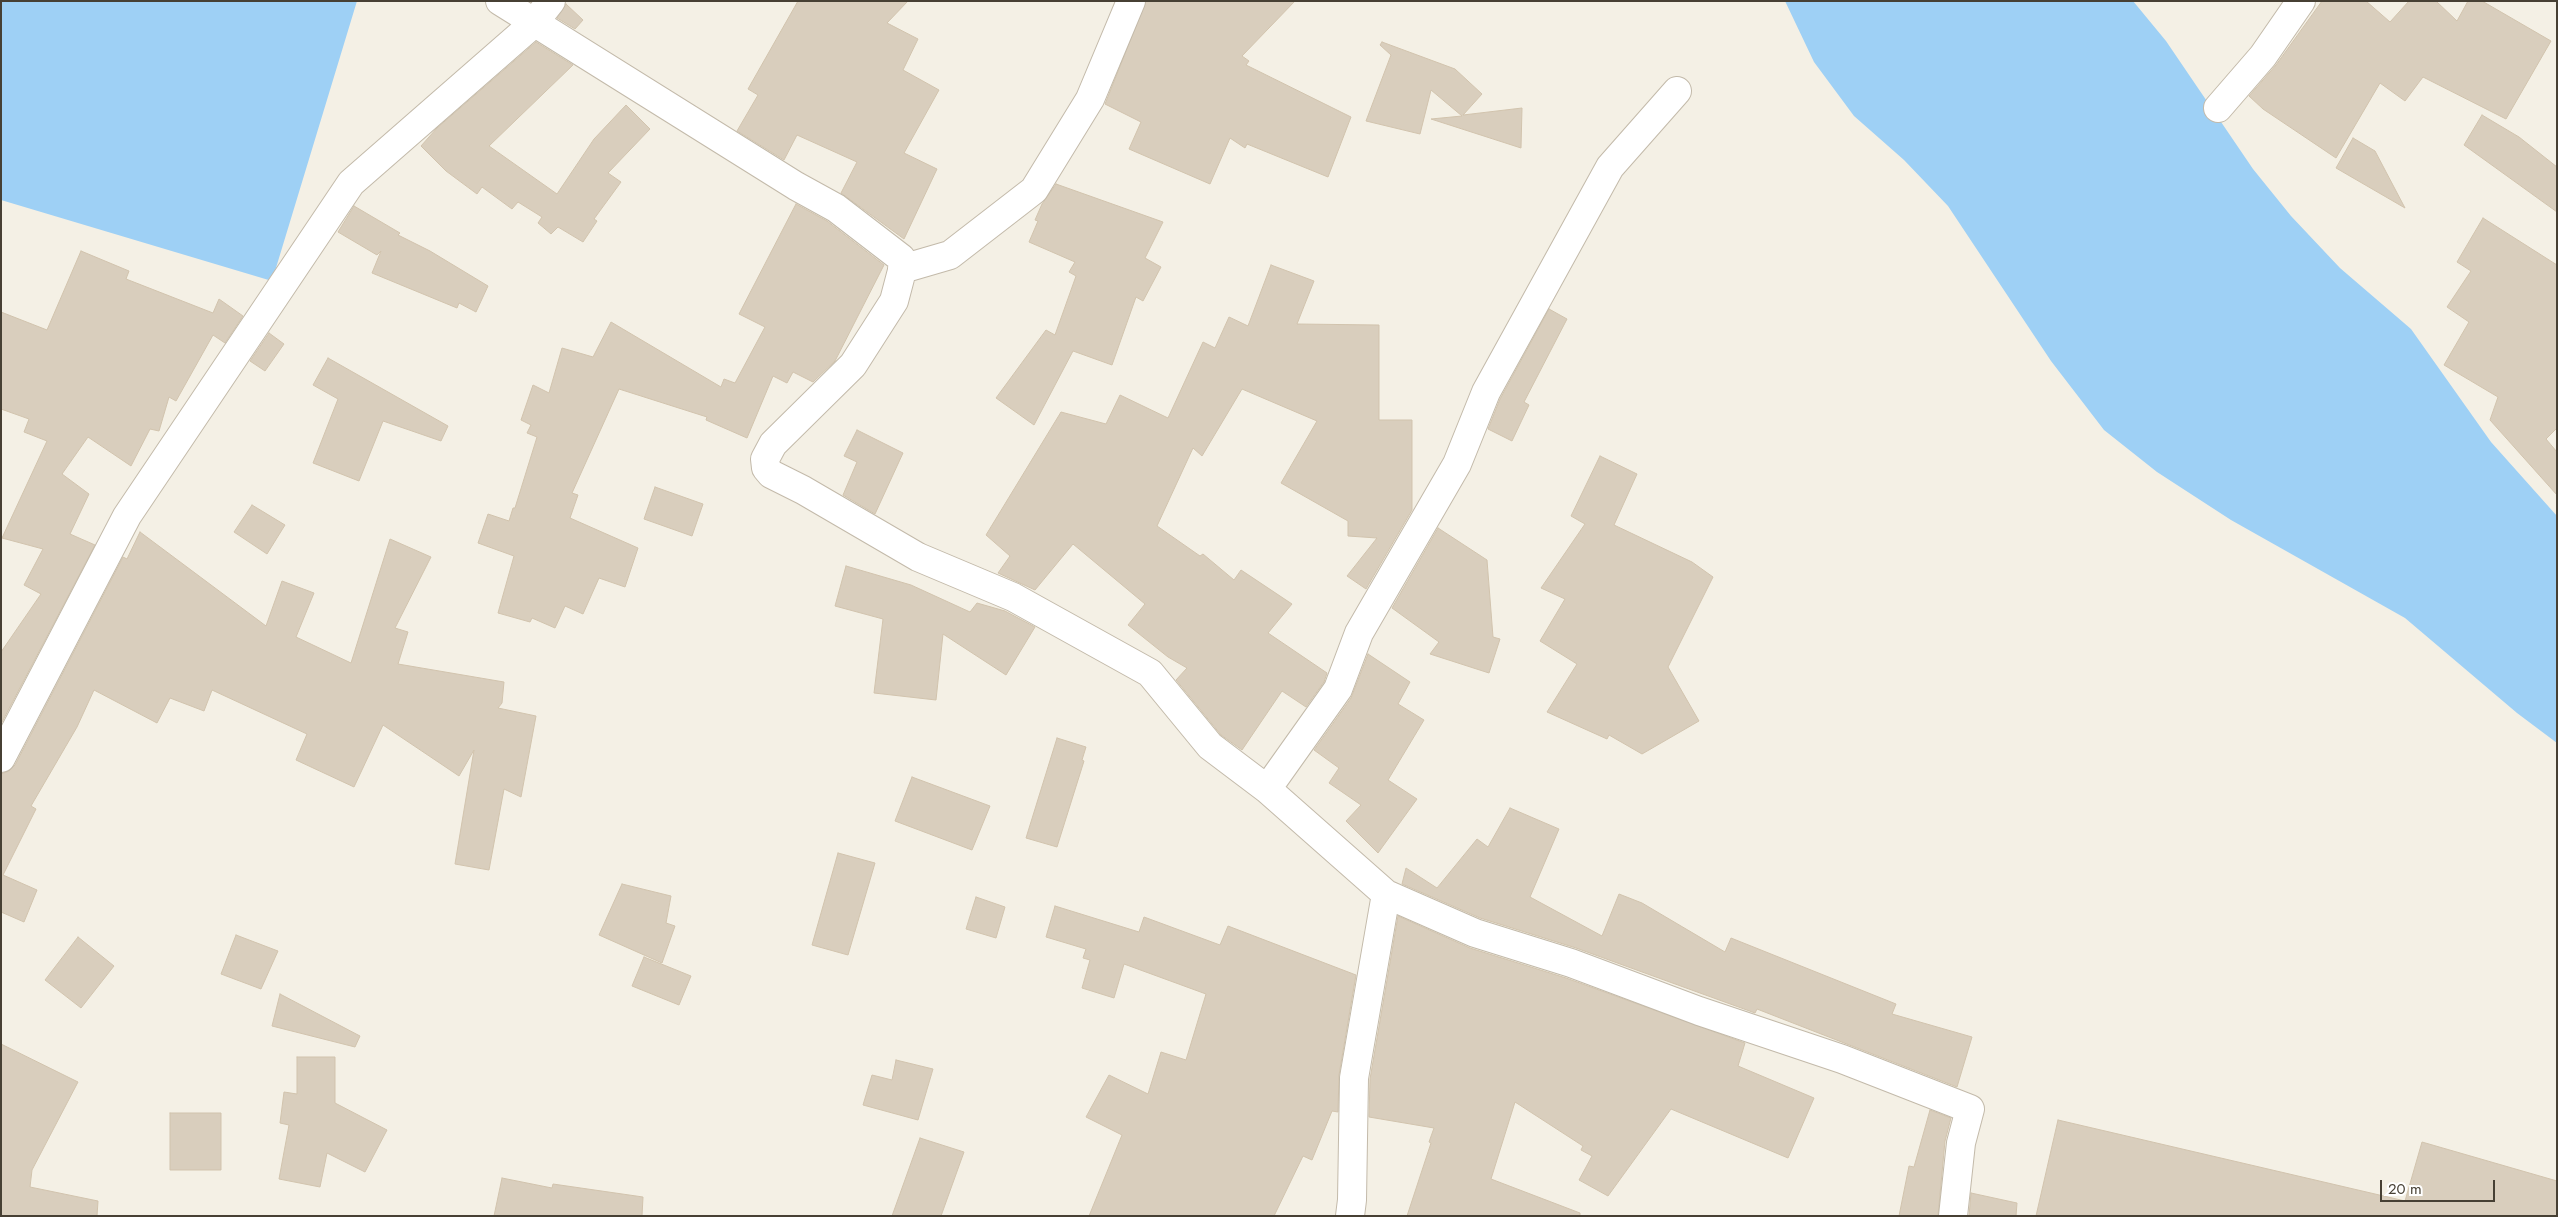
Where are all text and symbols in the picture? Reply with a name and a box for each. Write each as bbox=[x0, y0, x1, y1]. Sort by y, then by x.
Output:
scale bar bbox=[2383, 1170, 2498, 1202]
text: 20 m bbox=[2388, 1178, 2422, 1200]

